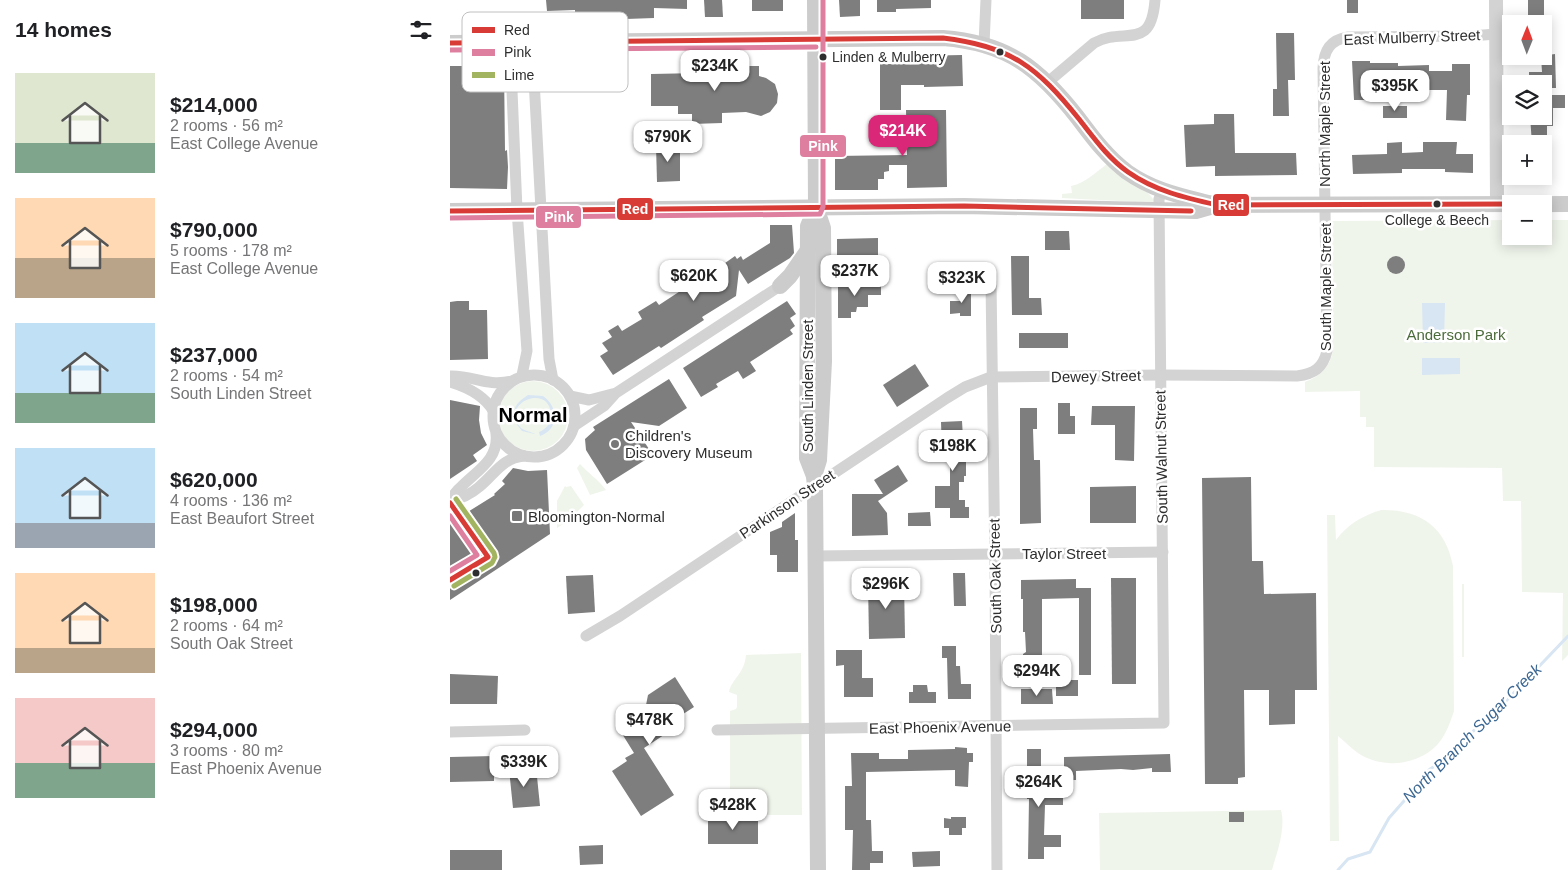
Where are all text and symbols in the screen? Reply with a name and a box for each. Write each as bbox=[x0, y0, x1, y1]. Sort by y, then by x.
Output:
legend bbox=[462, 12, 628, 92]
north arrow bbox=[1502, 15, 1552, 65]
map controls bbox=[1502, 15, 1552, 245]
icon: filters bbox=[407, 16, 435, 44]
text: 14 homes bbox=[15, 18, 112, 41]
text: Red bbox=[504, 22, 530, 38]
street label: East Mulberry Street bbox=[1343, 26, 1481, 48]
text: Pink bbox=[504, 44, 532, 60]
unlabelled marker bbox=[995, 47, 1005, 57]
pin: $234K bbox=[680, 49, 750, 92]
place label: Linden & Mulberry bbox=[832, 49, 946, 65]
marker: Linden & Mulberry bbox=[818, 52, 828, 62]
text: $234K bbox=[691, 57, 739, 74]
street label: North Maple Street bbox=[1316, 60, 1333, 187]
text: Lime bbox=[504, 67, 535, 83]
pin: $395K bbox=[1360, 70, 1430, 112]
button: layers bbox=[1502, 75, 1552, 125]
text: $395K bbox=[1371, 77, 1419, 94]
icon: home bbox=[55, 93, 115, 153]
text: $214,000 bbox=[170, 93, 258, 116]
pin: $214K bbox=[868, 114, 938, 157]
text: 2 rooms · 56 m² bbox=[170, 117, 283, 134]
pin: $790K bbox=[633, 120, 703, 163]
text: $214K bbox=[879, 122, 927, 139]
text: $790K bbox=[644, 128, 692, 145]
line badge: Pink bbox=[799, 134, 847, 158]
text: East College Avenue bbox=[170, 135, 318, 152]
button: + bbox=[1502, 135, 1552, 185]
text: Pink bbox=[808, 138, 838, 154]
line badge: Red bbox=[1212, 193, 1250, 217]
button: − bbox=[1502, 195, 1552, 245]
line badge: Red bbox=[616, 197, 654, 221]
text: Red bbox=[1218, 197, 1244, 213]
marker: College & Beech bbox=[1432, 199, 1442, 209]
text: Red bbox=[622, 201, 648, 217]
line badge: Pink bbox=[535, 205, 582, 229]
text: Pink bbox=[544, 209, 574, 225]
place label: College & Beech bbox=[1385, 212, 1489, 228]
icon: home bbox=[55, 218, 115, 278]
text: $790,000 bbox=[170, 218, 258, 241]
street label: South Maple Street bbox=[1317, 222, 1334, 351]
text: 5 rooms · 178 m² bbox=[170, 242, 292, 259]
pin: $237K bbox=[820, 254, 890, 297]
text: East College Avenue bbox=[170, 260, 318, 277]
pin: $620K bbox=[659, 260, 729, 302]
text: $237K bbox=[831, 262, 879, 279]
pin: $323K bbox=[927, 262, 997, 304]
text: $620K bbox=[670, 267, 718, 284]
text: $323K bbox=[938, 269, 986, 286]
street label: South Linden Street bbox=[799, 319, 816, 452]
park label: Anderson Park bbox=[1406, 326, 1506, 343]
icon: home bbox=[55, 343, 115, 403]
text: $237,000 bbox=[170, 343, 258, 366]
text: 2 rooms · 54 m² bbox=[170, 367, 283, 384]
street label: Dewey Street bbox=[1051, 367, 1142, 385]
text: South Linden Street bbox=[170, 385, 311, 402]
street label: South Walnut Street bbox=[1151, 389, 1171, 524]
district label: Normal bbox=[499, 404, 567, 426]
place label: Children's Discovery Museum bbox=[625, 427, 753, 461]
pin: $198K bbox=[918, 430, 988, 472]
text: $198K bbox=[929, 437, 977, 454]
marker: Children's Discovery Museum bbox=[609, 438, 621, 450]
street label: Parkinson Street bbox=[736, 465, 838, 542]
icon: home bbox=[55, 468, 115, 528]
text: $620,000 bbox=[170, 468, 258, 491]
text: 4 rooms · 136 m² bbox=[170, 492, 292, 509]
place label: Bloomington-Normal bbox=[528, 508, 665, 525]
marker: Bloomington-Normal bbox=[510, 509, 524, 523]
text: East Beaufort Street bbox=[170, 510, 314, 527]
street label: South Oak Street bbox=[985, 518, 1005, 634]
street label: Taylor Street bbox=[1022, 545, 1107, 562]
unlabelled marker bbox=[471, 568, 481, 578]
pin: $296K bbox=[851, 568, 921, 610]
text: $296K bbox=[862, 575, 910, 592]
icon: home bbox=[55, 593, 115, 653]
text: $198,000 bbox=[170, 593, 258, 616]
text: 2 rooms · 64 m² bbox=[170, 617, 283, 634]
text: South Oak Street bbox=[170, 635, 293, 652]
pin: $294K bbox=[1002, 654, 1072, 697]
water label: North Branch Sugar Creek bbox=[1399, 660, 1545, 806]
text: $294K bbox=[1013, 662, 1061, 679]
pin: $478K bbox=[615, 704, 685, 746]
text: $478K bbox=[626, 711, 674, 728]
street label: East Phoenix Avenue bbox=[869, 717, 1011, 737]
icon: home bbox=[55, 718, 115, 778]
text: $294,000 bbox=[170, 718, 258, 741]
text: 3 rooms · 80 m² bbox=[170, 742, 283, 759]
pin: $339K bbox=[489, 746, 559, 788]
text: $339K bbox=[500, 753, 548, 770]
text: East Phoenix Avenue bbox=[170, 760, 322, 777]
pin: $264K bbox=[1004, 766, 1074, 808]
text: $264K bbox=[1015, 773, 1063, 790]
pin: $428K bbox=[698, 788, 768, 831]
text: $428K bbox=[709, 796, 757, 813]

